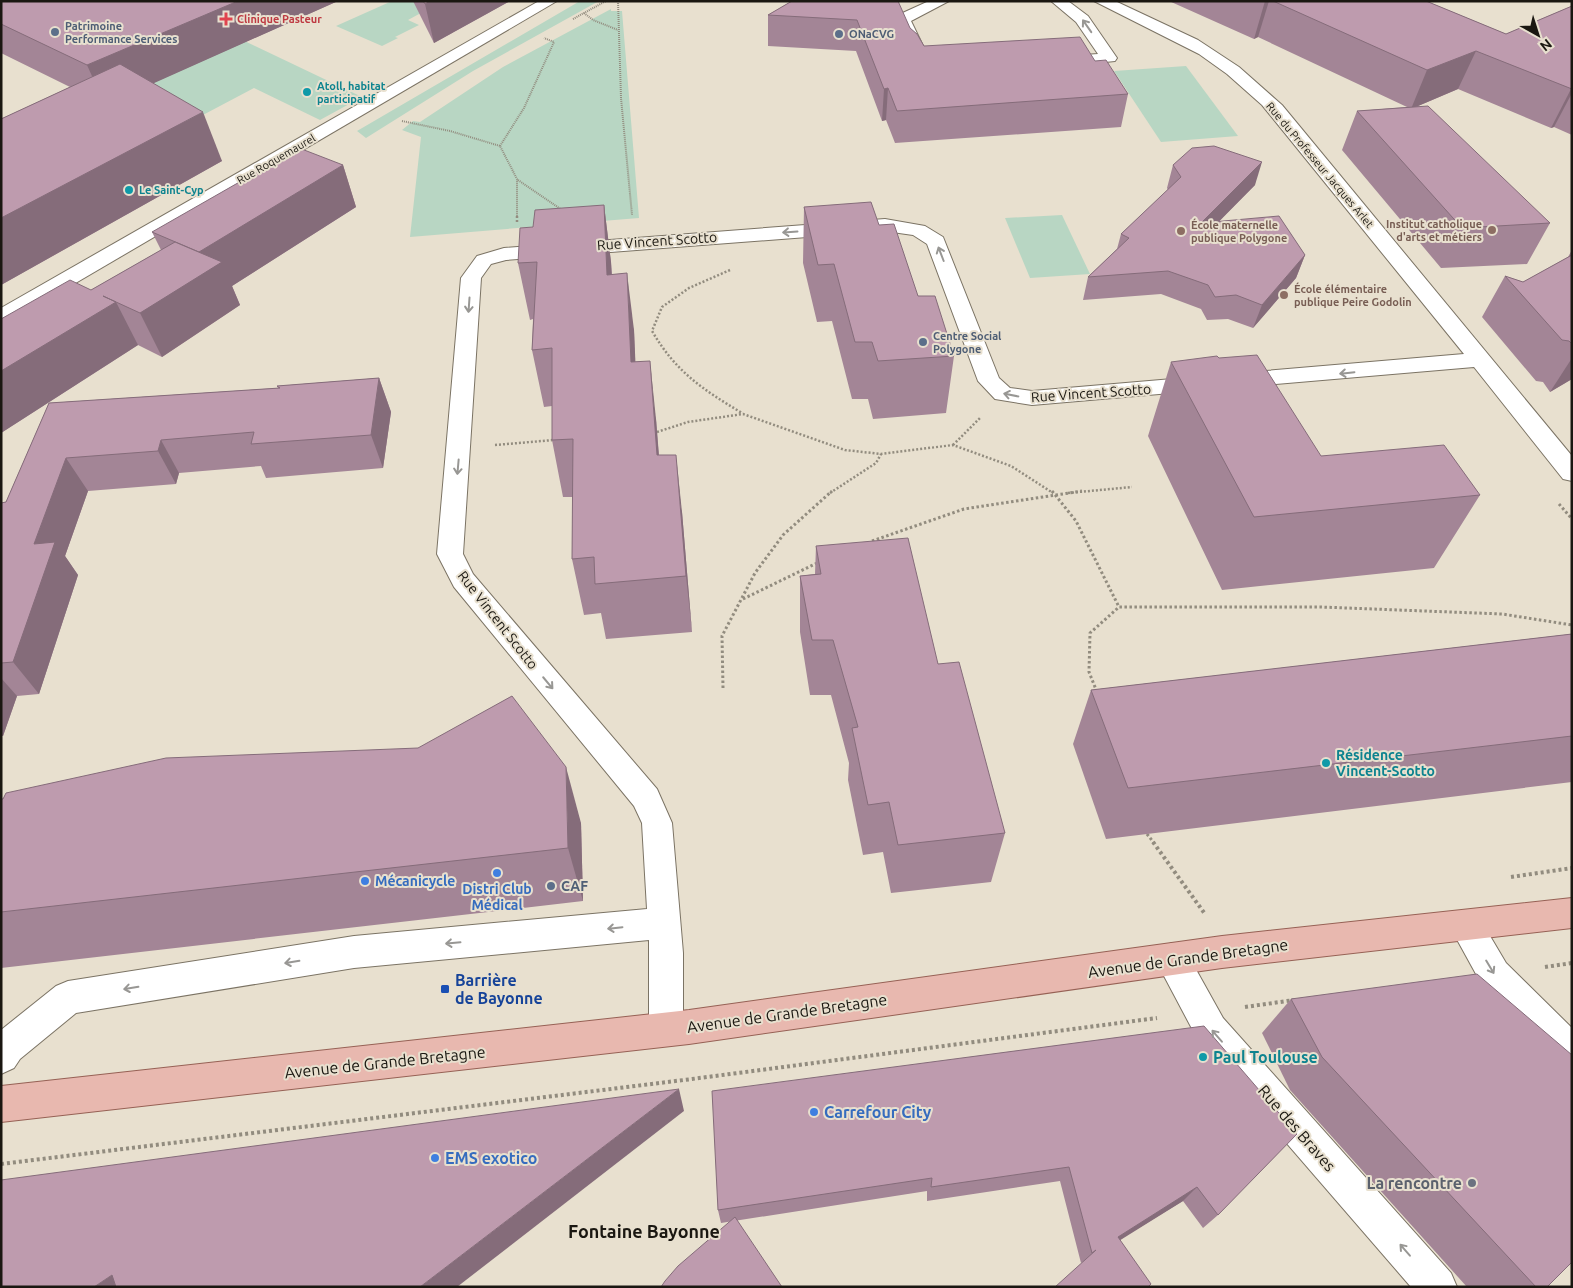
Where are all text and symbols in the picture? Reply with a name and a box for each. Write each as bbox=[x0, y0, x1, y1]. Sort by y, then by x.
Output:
north arrow bbox=[1513, 10, 1563, 60]
marker: Clinique Pasteur bbox=[219, 12, 233, 26]
place label: Clinique Pasteur bbox=[237, 13, 322, 25]
one-way arrow bbox=[1082, 19, 1092, 33]
place label: Patrimoine Performance Services bbox=[65, 20, 177, 45]
marker: Patrimoine Performance Services bbox=[49, 26, 61, 38]
marker: ONaCVG bbox=[833, 28, 845, 40]
place label: ONaCVG bbox=[849, 28, 894, 40]
text: N bbox=[1537, 36, 1555, 55]
place label: Atoll, habitat participatif bbox=[317, 80, 386, 105]
marker: Atoll, habitat participatif bbox=[301, 86, 313, 98]
street label: Rue du Professeur Jacques Arlet bbox=[1264, 100, 1376, 231]
street label: Rue Roquemaurel bbox=[235, 132, 317, 186]
marker: Le Saint-Cyp bbox=[123, 184, 135, 196]
place label: Le Saint-Cyp bbox=[139, 184, 204, 196]
place label: École maternelle publique Polygone bbox=[1191, 218, 1287, 244]
place label: Institut catholique d'arts et métiers bbox=[1386, 218, 1482, 243]
marker: Institut catholique d'arts et métiers bbox=[1486, 224, 1498, 236]
marker: École maternelle publique Polygone bbox=[1175, 225, 1187, 237]
one-way arrow bbox=[783, 227, 799, 236]
street label: Rue Vincent Scotto bbox=[596, 229, 718, 253]
one-way arrow bbox=[935, 247, 945, 262]
place label: École élémentaire publique Peire Godolin bbox=[1294, 282, 1412, 308]
marker: École élémentaire publique Peire Godolin bbox=[1278, 289, 1290, 301]
one-way arrow bbox=[465, 296, 474, 312]
place label: Centre Social Polygone bbox=[933, 330, 1002, 355]
marker: Centre Social Polygone bbox=[917, 336, 929, 348]
one-way arrow bbox=[1339, 368, 1355, 378]
street label: Rue Vincent Scotto bbox=[1030, 381, 1152, 405]
one-way arrow bbox=[1003, 389, 1019, 399]
one-way arrow bbox=[453, 458, 463, 474]
street label: Rue Vincent Scotto bbox=[455, 568, 541, 672]
one-way arrow bbox=[542, 676, 553, 689]
place label: Résidence Vincent-Scotto bbox=[1336, 747, 1435, 779]
marker: Résidence Vincent-Scotto bbox=[1320, 757, 1332, 769]
marker: Distri Club Médical bbox=[491, 867, 503, 879]
place label: Mécanicycle bbox=[375, 873, 455, 889]
marker: Mécanicycle bbox=[359, 875, 371, 887]
place label: CAF bbox=[561, 878, 588, 894]
marker: CAF bbox=[545, 880, 557, 892]
place label: Distri Club Médical bbox=[462, 881, 532, 913]
one-way arrow bbox=[607, 924, 623, 933]
street label: Avenue de Grande Bretagne bbox=[1087, 935, 1289, 981]
one-way arrow bbox=[445, 938, 461, 948]
one-way arrow bbox=[284, 958, 300, 968]
one-way arrow bbox=[1485, 959, 1495, 973]
place label: Barrière de Bayonne bbox=[455, 971, 543, 1007]
one-way arrow bbox=[124, 983, 140, 993]
marker: Barrière de Bayonne bbox=[439, 983, 451, 995]
street label: Avenue de Grande Bretagne bbox=[686, 990, 888, 1036]
one-way arrow bbox=[1211, 1030, 1222, 1043]
street label: Avenue de Grande Bretagne bbox=[284, 1042, 486, 1082]
place label: Paul Toulouse bbox=[1213, 1048, 1318, 1066]
marker: Paul Toulouse bbox=[1197, 1051, 1209, 1063]
street label: Rue des Braves bbox=[1255, 1081, 1339, 1175]
place label: Carrefour City bbox=[824, 1103, 932, 1121]
marker: Carrefour City bbox=[808, 1106, 820, 1118]
place label: EMS exotico bbox=[445, 1149, 537, 1167]
marker: EMS exotico bbox=[429, 1152, 441, 1164]
place label: La rencontre bbox=[1366, 1174, 1462, 1192]
marker: La rencontre bbox=[1466, 1177, 1478, 1189]
district label: Fontaine Bayonne bbox=[568, 1221, 720, 1241]
one-way arrow bbox=[1399, 1244, 1411, 1257]

